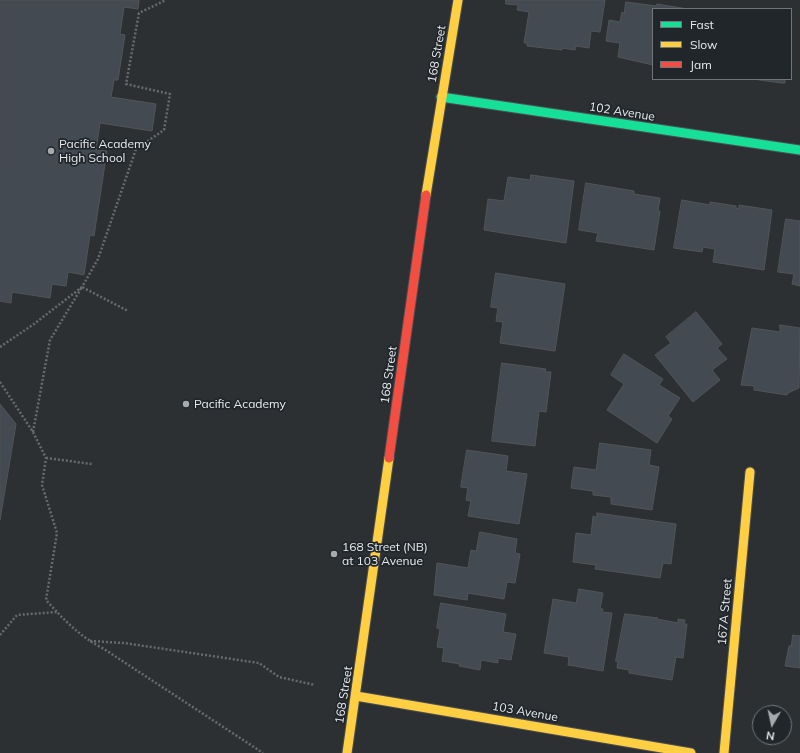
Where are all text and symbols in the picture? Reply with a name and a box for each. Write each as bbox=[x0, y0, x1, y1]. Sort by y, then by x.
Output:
legend bbox=[652, 8, 792, 80]
text: Fast bbox=[690, 17, 714, 32]
street label: 168 Street bbox=[425, 24, 449, 84]
text: Slow bbox=[690, 37, 718, 52]
text: Jam bbox=[690, 57, 712, 72]
street label: 102 Avenue bbox=[588, 100, 656, 124]
place label: Pacific Academy High School bbox=[59, 137, 151, 165]
marker: Pacific Academy High School bbox=[46, 146, 56, 156]
street label: 168 Street bbox=[378, 345, 400, 405]
place label: Pacific Academy bbox=[194, 397, 286, 411]
marker: Pacific Academy bbox=[181, 399, 191, 409]
place label: 168 Street (NB) at 103 Avenue bbox=[342, 540, 428, 568]
marker: 168 Street (NB) at 103 Avenue bbox=[329, 549, 339, 559]
street label: 167A Street bbox=[715, 578, 735, 646]
street label: 168 Street bbox=[332, 665, 356, 725]
street label: 103 Avenue bbox=[491, 699, 559, 725]
north arrow bbox=[752, 705, 792, 745]
text: N bbox=[765, 728, 775, 743]

